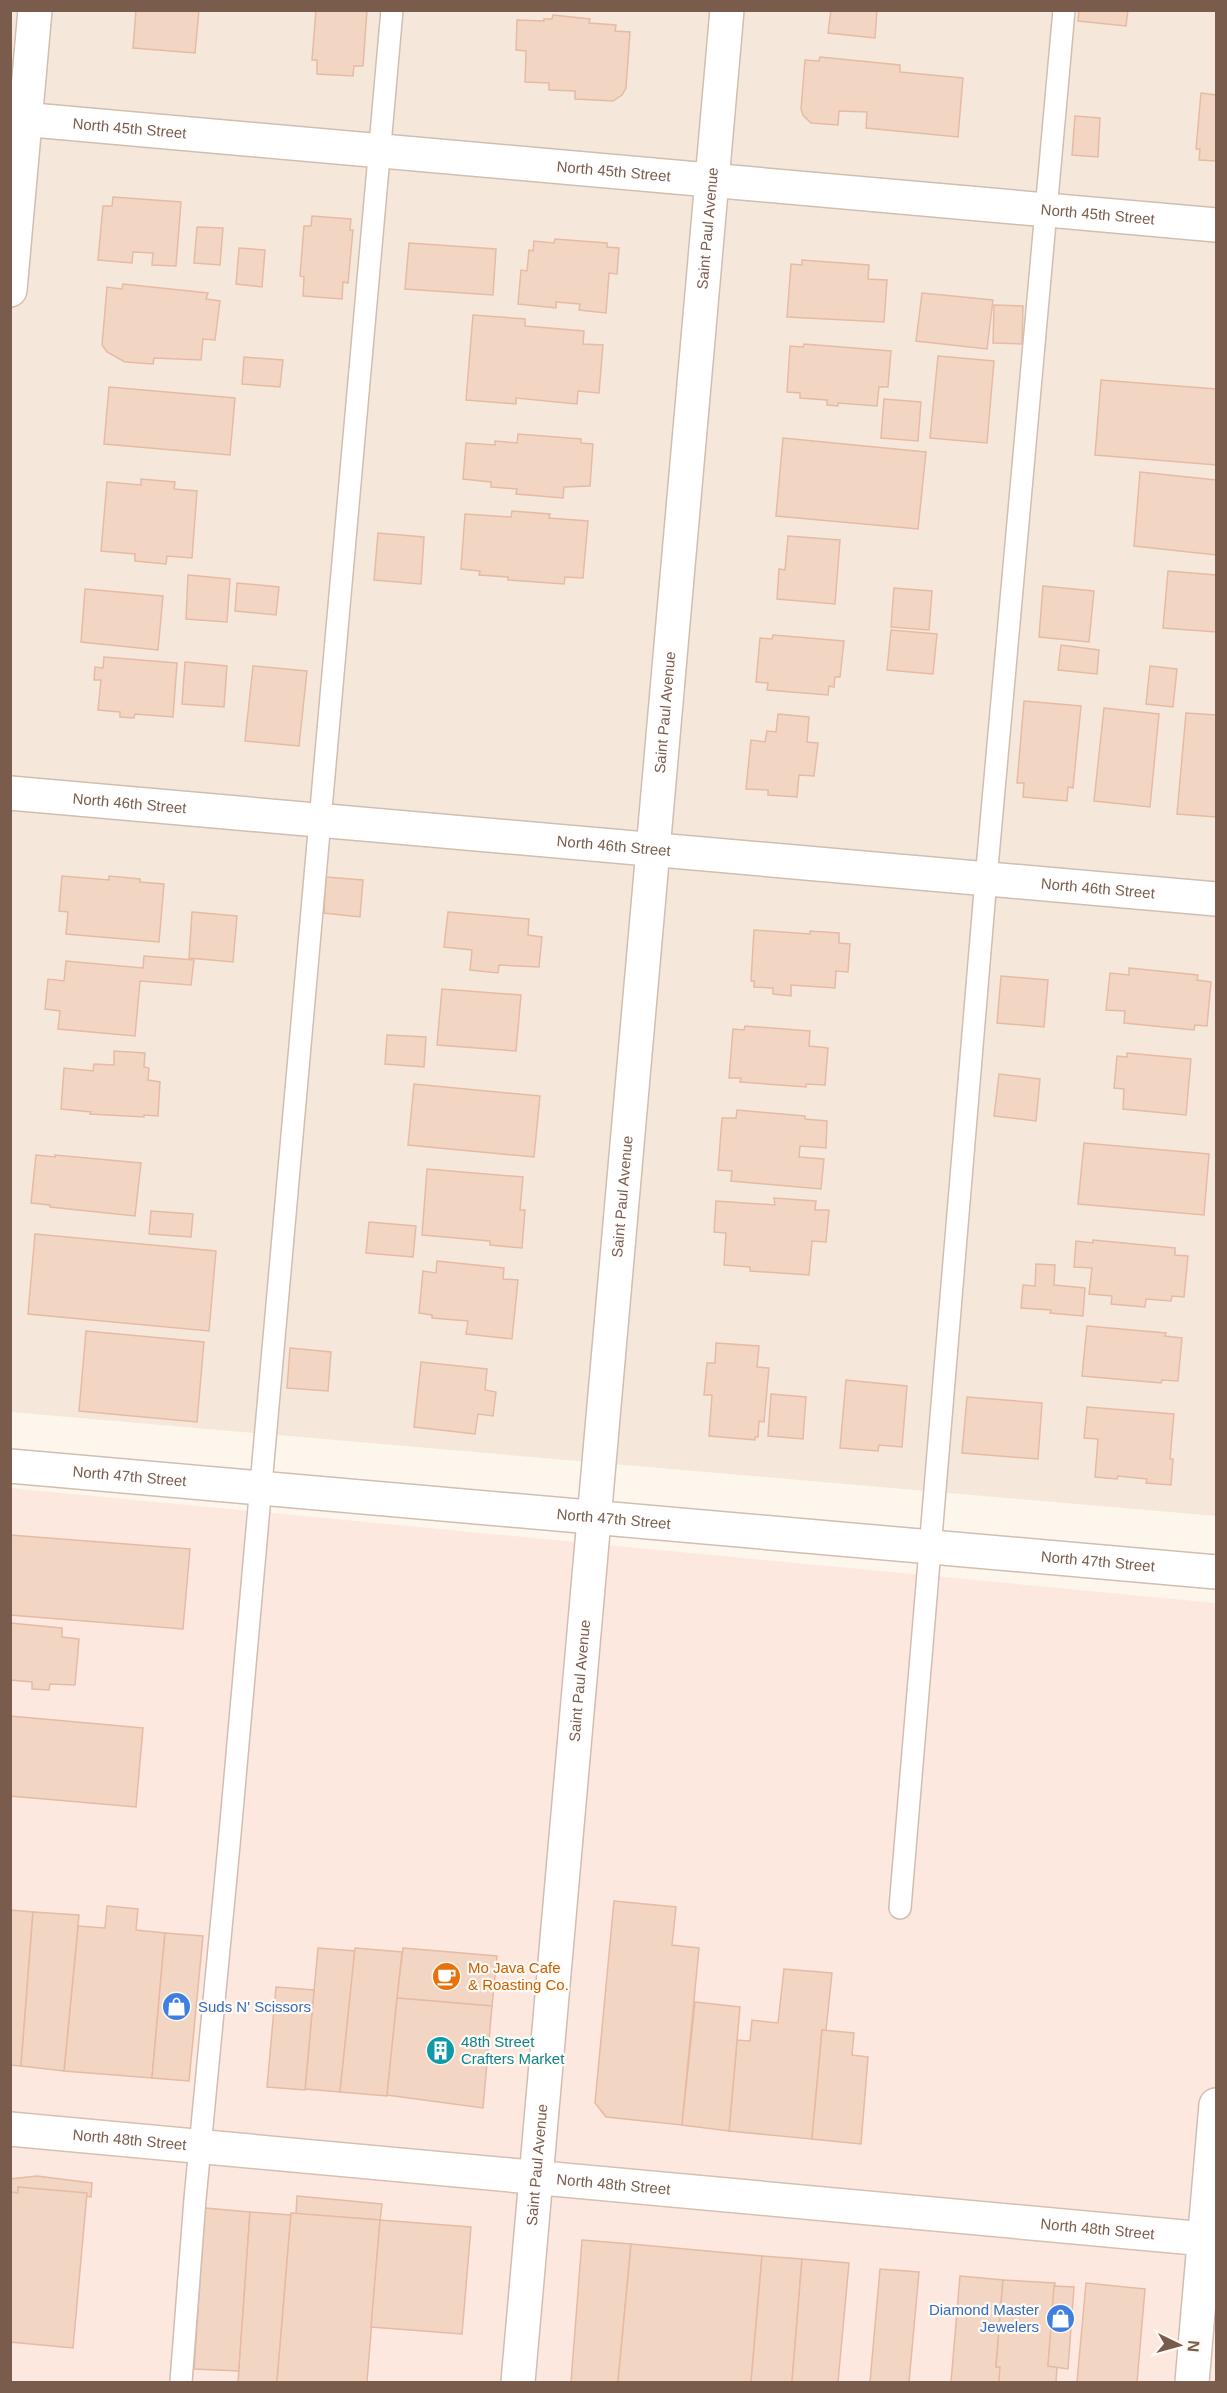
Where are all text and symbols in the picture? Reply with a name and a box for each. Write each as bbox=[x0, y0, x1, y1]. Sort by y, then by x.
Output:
street label: North 45th Street bbox=[72, 115, 188, 142]
street label: North 45th Street bbox=[556, 158, 672, 185]
street label: Saint Paul Avenue bbox=[693, 167, 721, 290]
street label: North 45th Street bbox=[1040, 200, 1156, 228]
street label: Saint Paul Avenue bbox=[651, 651, 678, 774]
street label: North 46th Street bbox=[72, 790, 188, 817]
street label: North 46th Street bbox=[556, 832, 672, 859]
street label: North 46th Street bbox=[1040, 875, 1156, 902]
street label: Saint Paul Avenue bbox=[608, 1135, 636, 1258]
street label: North 47th Street bbox=[72, 1463, 188, 1490]
street label: North 47th Street bbox=[556, 1505, 672, 1532]
street label: North 47th Street bbox=[1040, 1548, 1156, 1575]
street label: Saint Paul Avenue bbox=[565, 1619, 593, 1742]
place label: Mo Java Cafe & Roasting Co. bbox=[468, 1959, 569, 1993]
cafe icon: Mo Java Cafe & Roasting Co. bbox=[431, 1961, 463, 1993]
shop icon: Suds N' Scissors bbox=[161, 1991, 193, 2023]
place label: Suds N' Scissors bbox=[198, 1998, 311, 2015]
place label: 48th Street Crafters Market bbox=[461, 2033, 565, 2067]
building icon: 48th Street Crafters Market bbox=[424, 2035, 456, 2067]
street label: Saint Paul Avenue bbox=[523, 2103, 550, 2227]
street label: North 48th Street bbox=[72, 2126, 188, 2153]
street label: North 48th Street bbox=[556, 2170, 672, 2198]
street label: North 48th Street bbox=[1040, 2215, 1156, 2242]
place label: Diamond Master Jewelers bbox=[929, 2301, 1039, 2335]
shop icon: Diamond Master Jewelers bbox=[1044, 2303, 1076, 2335]
north arrow bbox=[1149, 2315, 1209, 2375]
text: N bbox=[1184, 2340, 1202, 2353]

